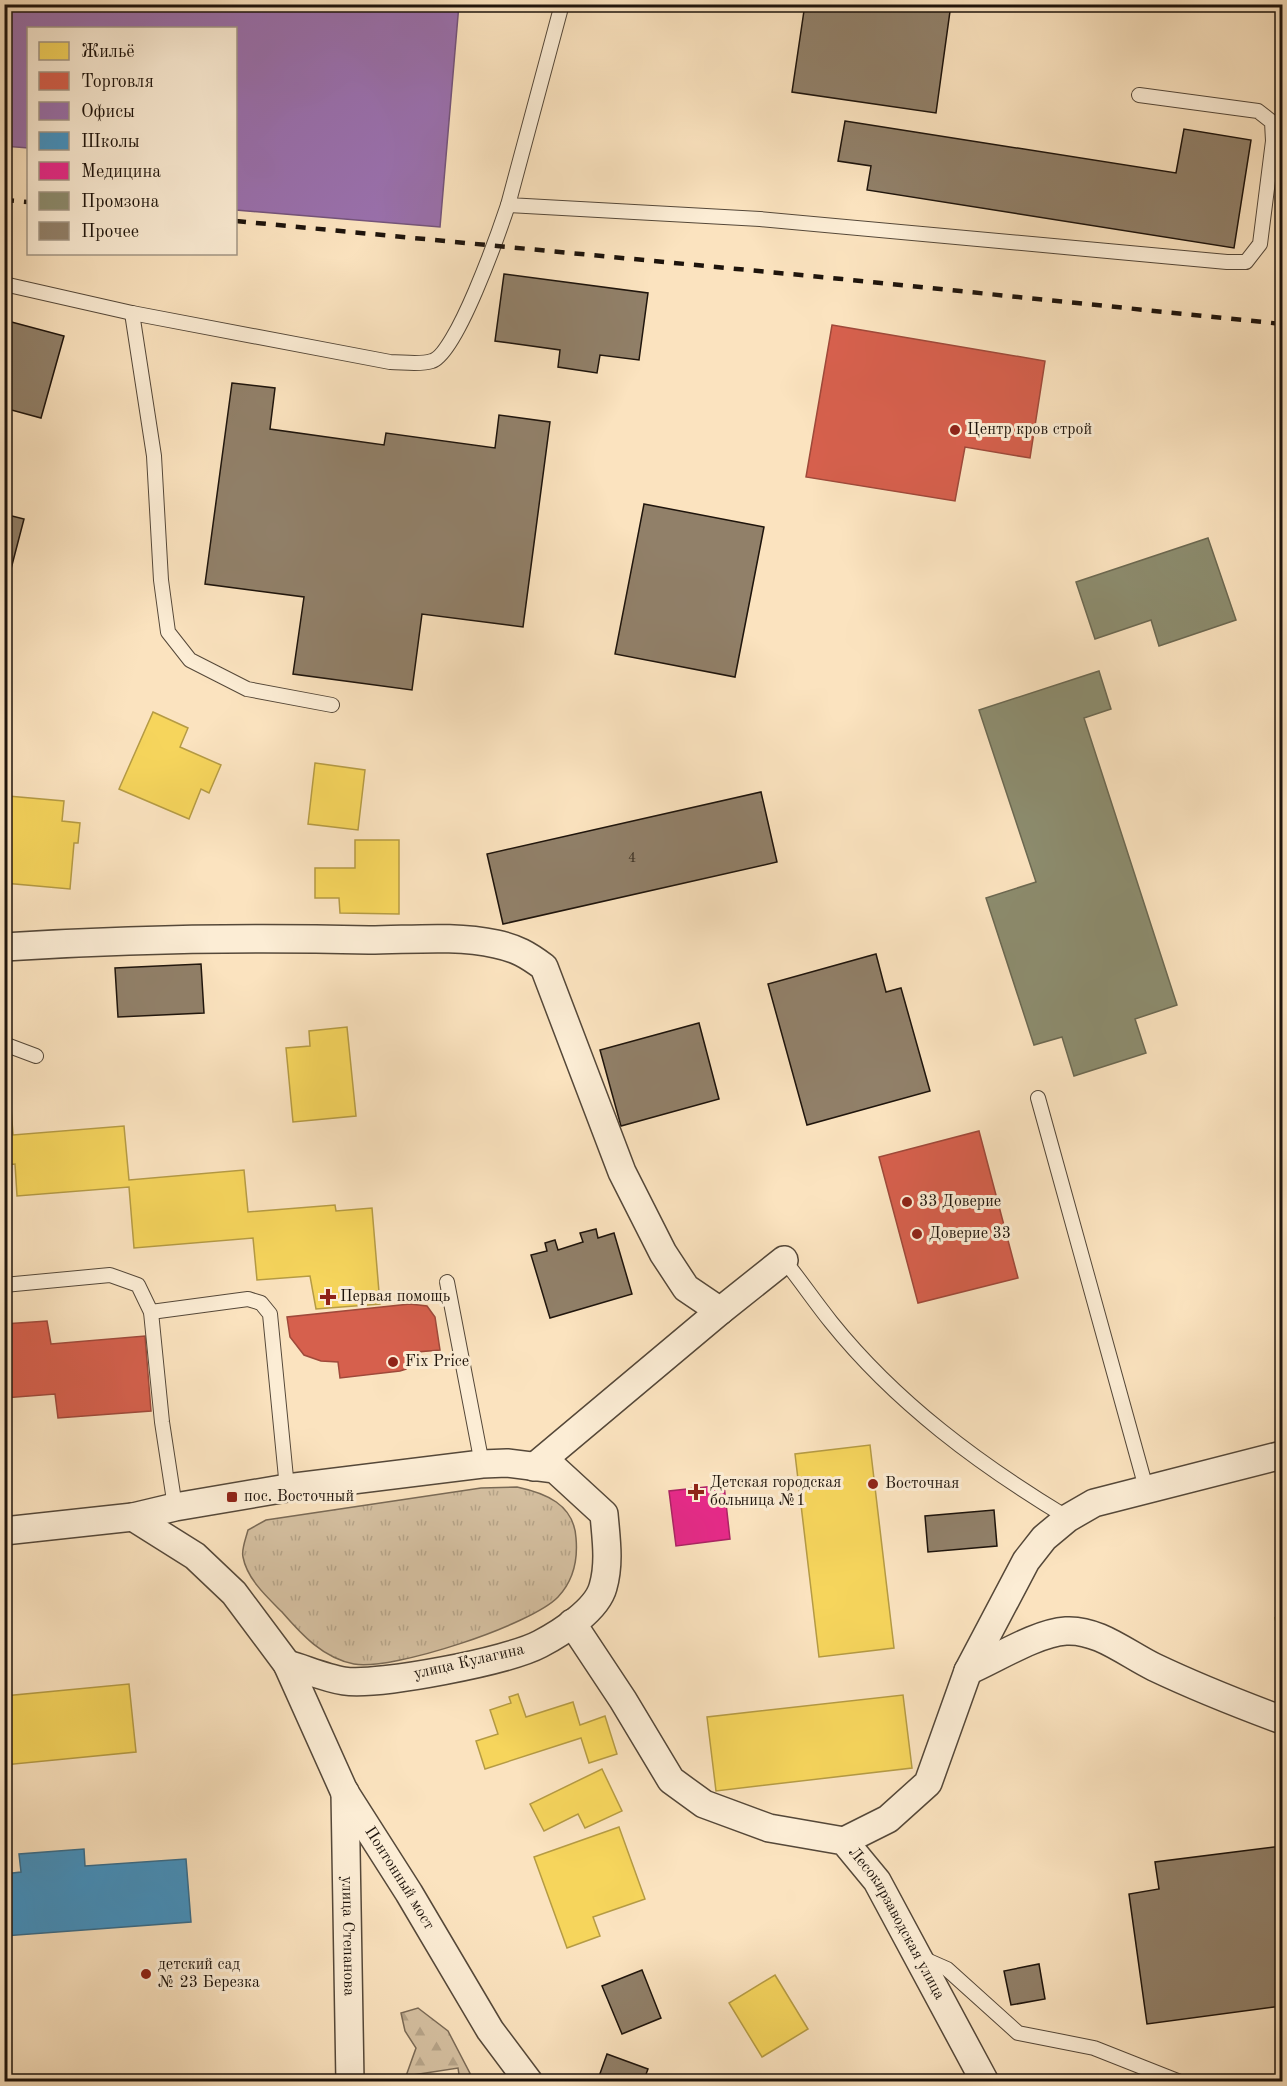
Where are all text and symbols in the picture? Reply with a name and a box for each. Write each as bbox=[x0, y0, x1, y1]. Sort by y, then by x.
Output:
legend bbox=[27, 27, 237, 255]
text: Жильё bbox=[81, 43, 135, 61]
text: Торговля bbox=[81, 73, 154, 91]
text: Офисы bbox=[81, 103, 135, 122]
text: Школы bbox=[81, 133, 140, 151]
text: Медицина bbox=[81, 163, 161, 181]
text: Промзона bbox=[81, 193, 159, 211]
text: Прочее bbox=[81, 223, 139, 241]
place label: Центр кров строй bbox=[967, 422, 1092, 438]
marker: Центр кров строй bbox=[948, 423, 962, 437]
house number: 4 bbox=[628, 851, 636, 865]
place label: 33 Доверие bbox=[919, 1194, 1001, 1210]
marker: 33 Доверие bbox=[900, 1195, 914, 1209]
place label: Доверие 33 bbox=[929, 1226, 1011, 1242]
marker: Доверие 33 bbox=[910, 1227, 924, 1241]
place label: Первая помощь bbox=[340, 1289, 450, 1305]
marker: Первая помощь bbox=[321, 1290, 335, 1304]
place label: Fix Price bbox=[405, 1354, 469, 1370]
marker: Fix Price bbox=[386, 1355, 400, 1369]
place label: Детская городская больница №1 bbox=[710, 1475, 841, 1509]
place label: Восточная bbox=[885, 1476, 959, 1492]
marker: Восточная bbox=[866, 1477, 880, 1491]
marker: Детская городская больница №1 bbox=[687, 1483, 705, 1501]
place label: пос. Восточный bbox=[244, 1489, 354, 1505]
marker: пос. Восточный bbox=[225, 1490, 239, 1504]
street label: улица Кулагина bbox=[412, 1641, 526, 1682]
street label: Понтонный мост bbox=[361, 1824, 437, 1932]
street label: Лесокирзаводская улица bbox=[845, 1844, 947, 2002]
street label: улица Степанова bbox=[338, 1876, 357, 1996]
place label: детский сад № 23 Березка bbox=[158, 1957, 260, 1991]
marker: детский сад № 23 Березка bbox=[139, 1967, 153, 1981]

